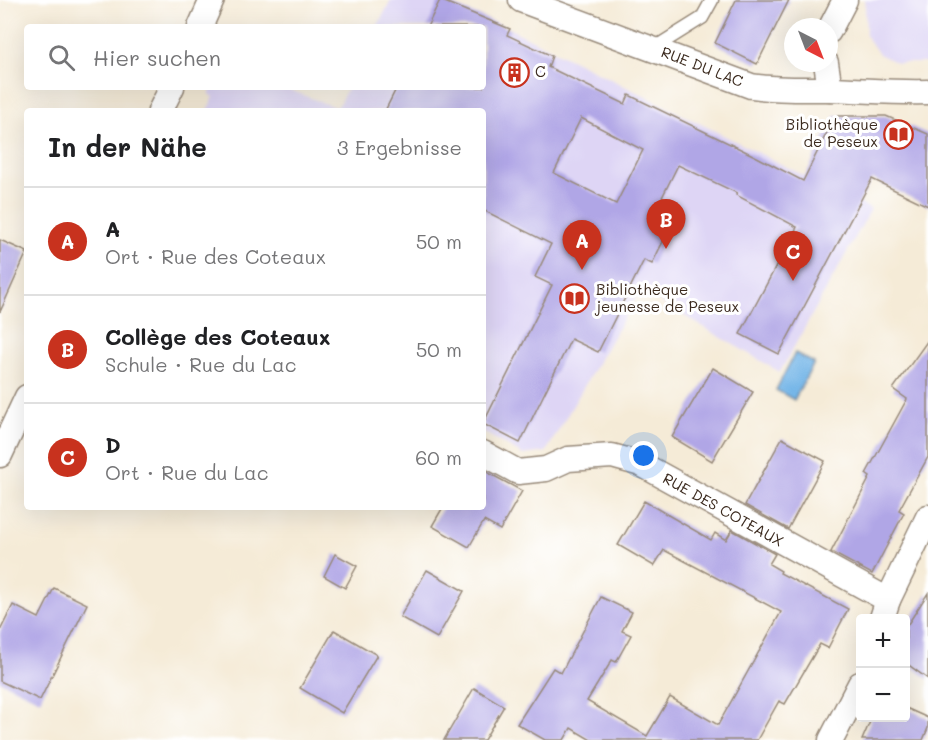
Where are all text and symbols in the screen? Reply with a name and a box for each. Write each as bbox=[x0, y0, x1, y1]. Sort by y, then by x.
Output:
north arrow bbox=[784, 18, 838, 72]
search box bbox=[24, 24, 486, 90]
icon: search bbox=[45, 41, 78, 74]
street label: RUE DU LAC bbox=[659, 41, 746, 91]
text: Hier suchen bbox=[93, 43, 221, 72]
building icon: C bbox=[498, 56, 530, 88]
place label: C bbox=[535, 61, 546, 81]
place label: Bibliothèque de Peseux bbox=[786, 114, 878, 151]
library icon: Bibliothèque de Peseux bbox=[883, 118, 915, 150]
text: In der Nähe bbox=[48, 130, 207, 164]
text: 3 Ergebnisse bbox=[337, 134, 462, 160]
pin: B bbox=[646, 200, 686, 249]
text: A bbox=[105, 214, 120, 243]
pin: A bbox=[562, 220, 602, 270]
text: A bbox=[61, 228, 74, 254]
text: 50 m bbox=[416, 228, 462, 254]
pin: C bbox=[774, 232, 812, 281]
text: Ort · Rue des Coteaux bbox=[105, 243, 326, 269]
place label: Bibliothèque jeunesse de Peseux bbox=[594, 279, 740, 316]
library icon: Bibliothèque jeunesse de Peseux bbox=[559, 283, 591, 315]
text: Collège des Coteaux bbox=[105, 322, 331, 351]
text: B bbox=[61, 336, 74, 362]
text: 50 m bbox=[416, 336, 462, 362]
text: Schule · Rue du Lac bbox=[105, 351, 296, 377]
text: D bbox=[105, 430, 121, 459]
your location bbox=[629, 441, 658, 470]
text: C bbox=[60, 444, 75, 470]
text: 60 m bbox=[415, 444, 462, 470]
text: Ort · Rue du Lac bbox=[105, 459, 269, 485]
street label: RUE DES COTEAUX bbox=[660, 468, 787, 551]
map controls bbox=[856, 614, 910, 722]
button: + bbox=[856, 614, 910, 668]
button: − bbox=[856, 668, 910, 722]

